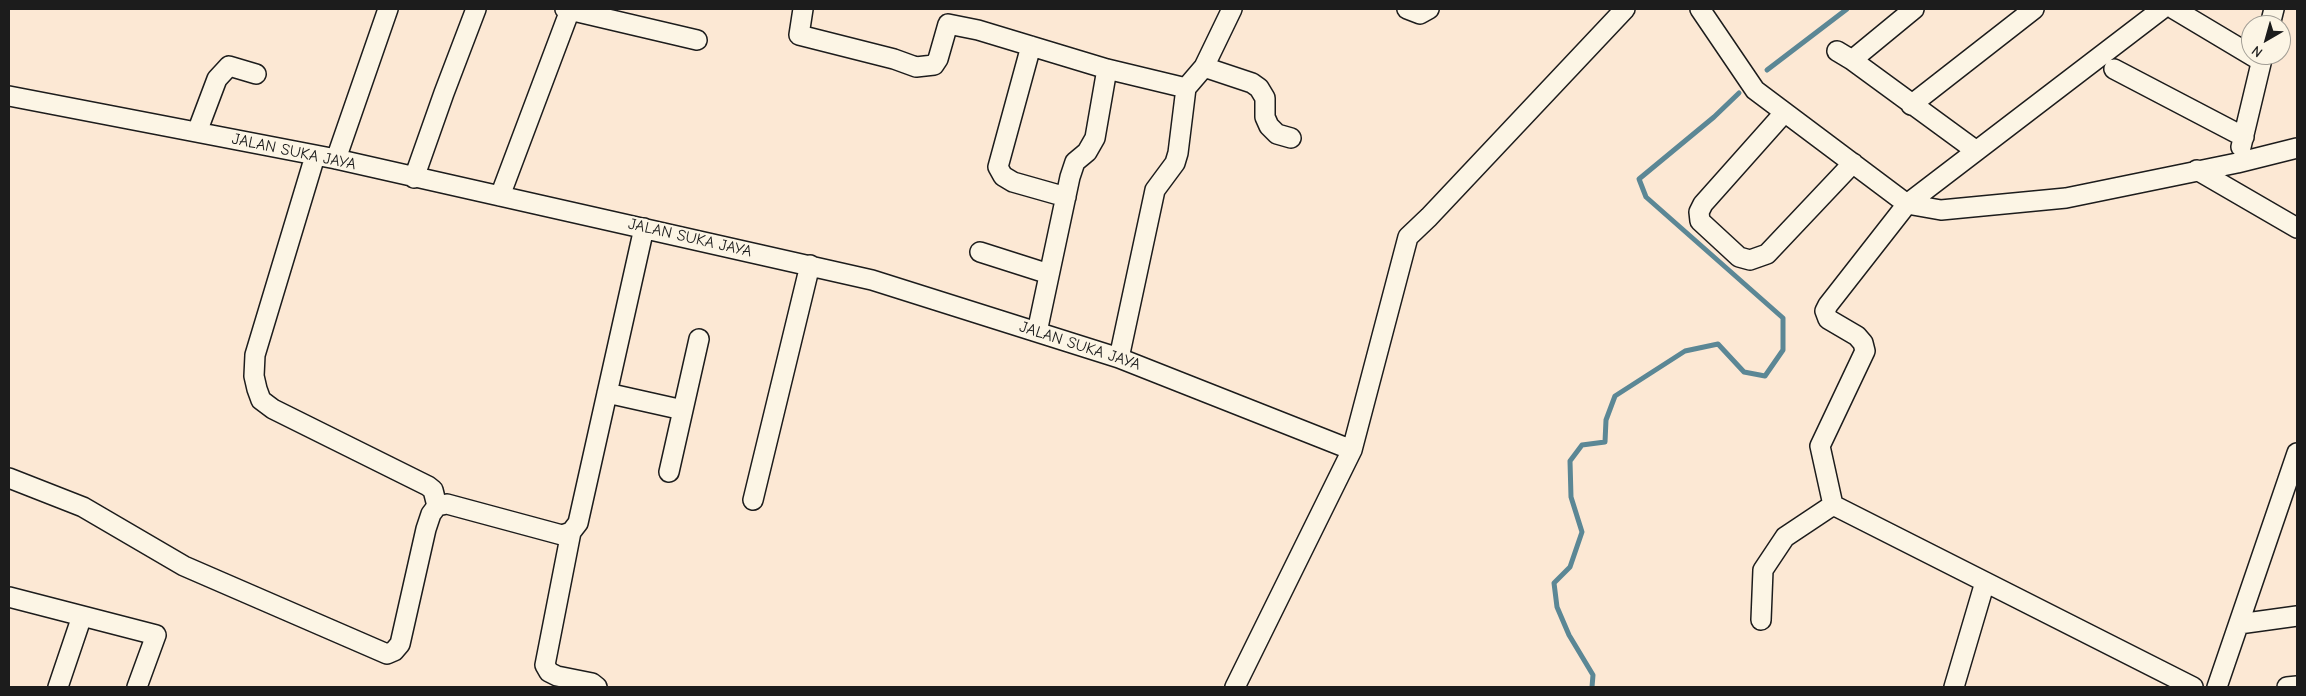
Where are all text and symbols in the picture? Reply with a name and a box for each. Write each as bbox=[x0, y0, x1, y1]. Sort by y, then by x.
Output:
north arrow bbox=[2241, 15, 2291, 65]
text: N bbox=[2248, 42, 2266, 61]
street label: JALAN SUKA JAYA bbox=[230, 129, 358, 175]
street label: JALAN SUKA JAYA bbox=[626, 214, 754, 262]
street label: JALAN SUKA JAYA bbox=[1017, 317, 1143, 375]

